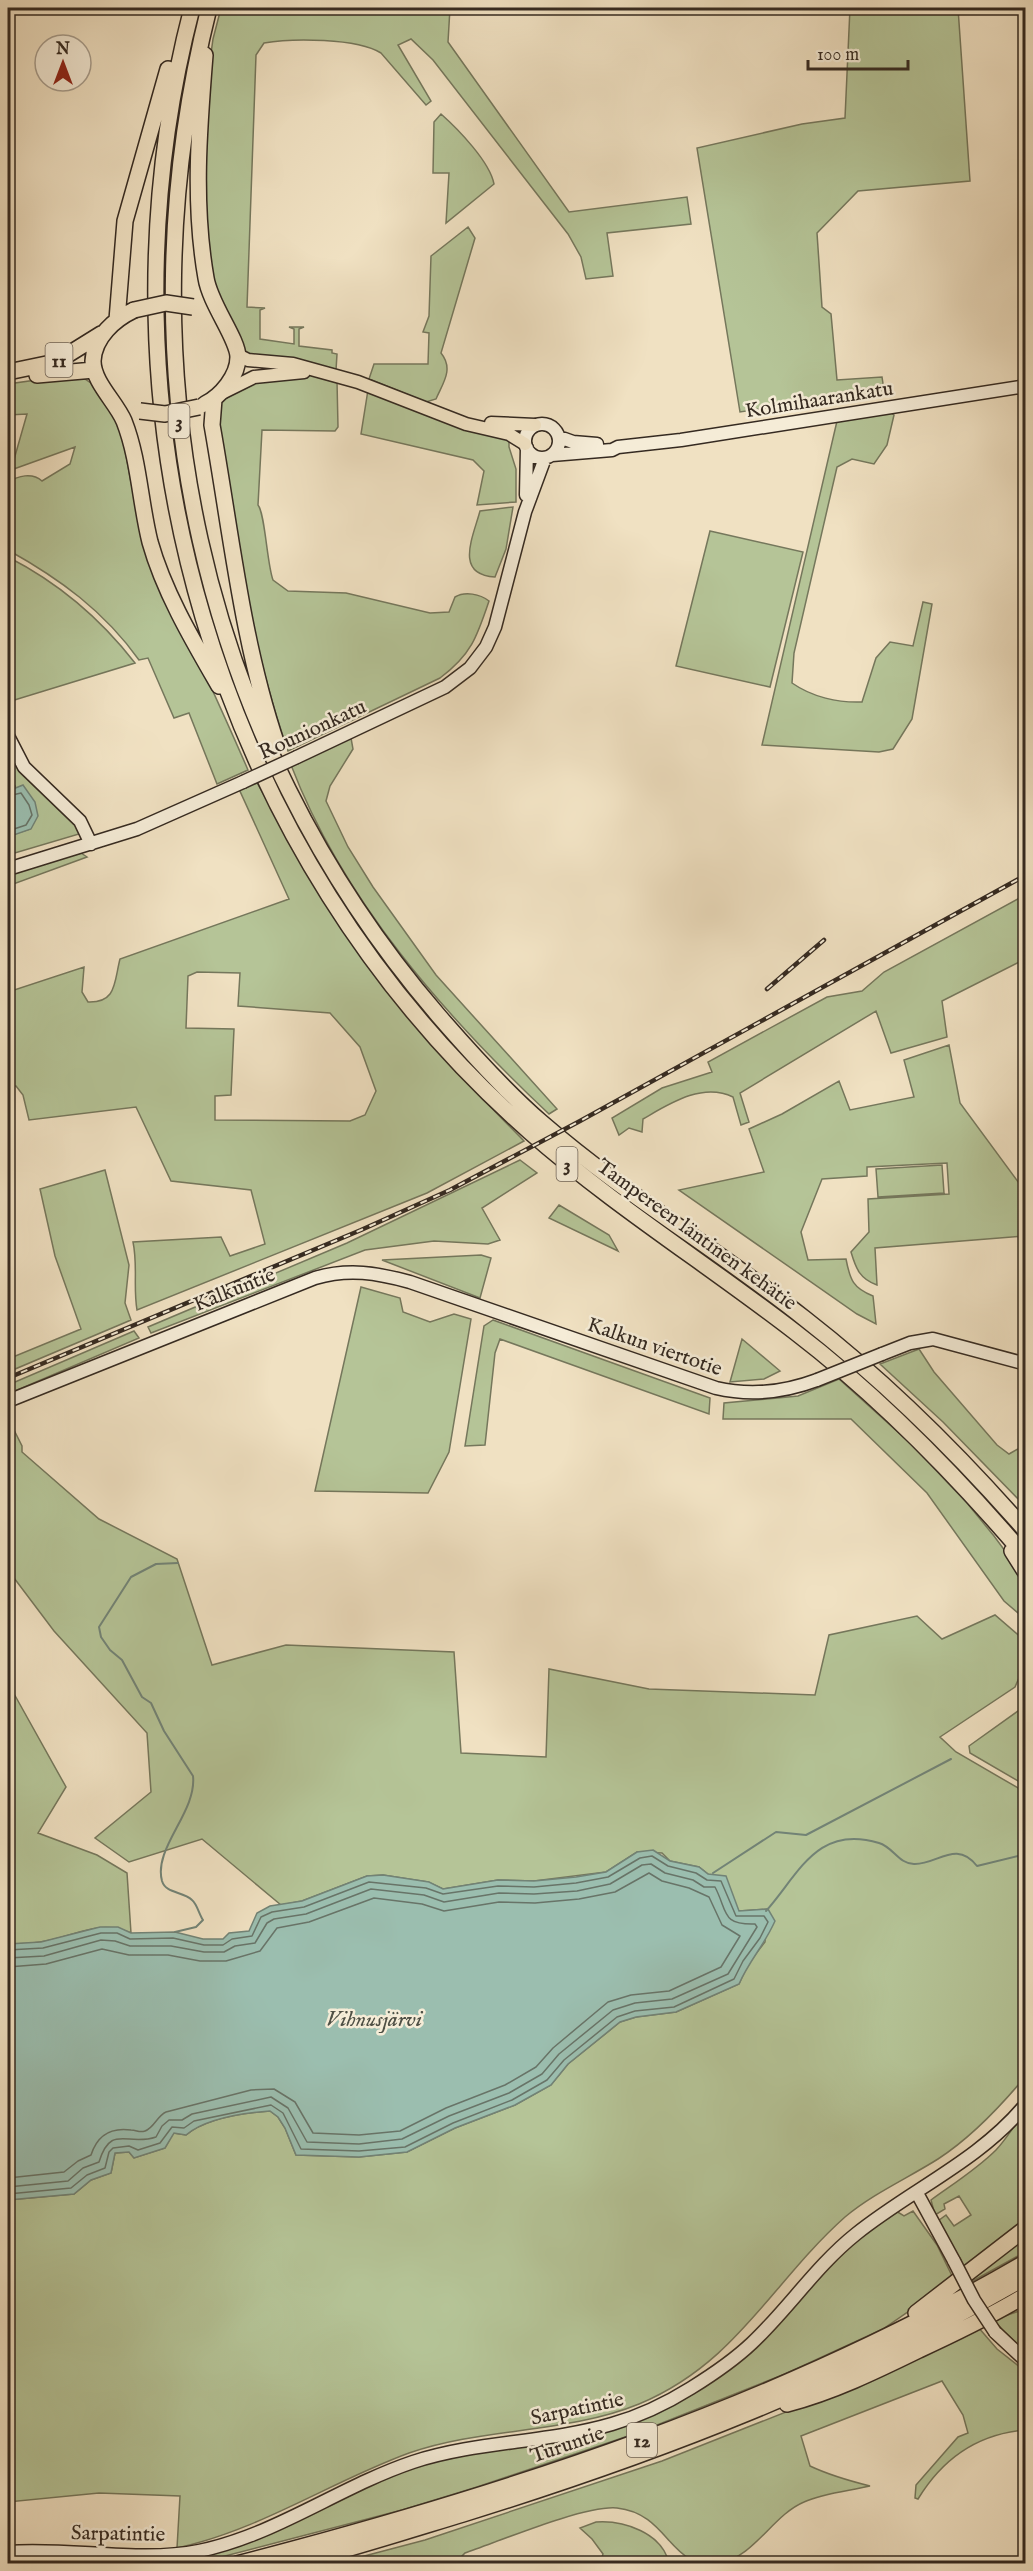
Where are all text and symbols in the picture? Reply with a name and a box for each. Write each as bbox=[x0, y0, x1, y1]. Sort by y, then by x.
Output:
north arrow bbox=[33, 33, 93, 93]
scale bar bbox=[808, 33, 908, 71]
text: N bbox=[55, 40, 70, 60]
text: 100 m bbox=[817, 44, 859, 67]
road number: 11 bbox=[46, 343, 72, 377]
street label: Kolmihaarankatu bbox=[743, 375, 895, 426]
road number: 3 bbox=[168, 404, 190, 438]
street label: Rounionkatu bbox=[255, 694, 371, 767]
road number: 3 bbox=[556, 1147, 578, 1181]
street label: Tampereen läntinen kehätie bbox=[590, 1153, 802, 1317]
street label: Kalkuntie bbox=[190, 1262, 280, 1319]
street label: Kalkun viertotie bbox=[583, 1312, 726, 1383]
water label: Vihnusjärvi bbox=[326, 2006, 424, 2034]
street label: Sarpatintie bbox=[528, 2386, 627, 2432]
street label: Turuntie bbox=[527, 2420, 608, 2471]
road number: 12 bbox=[627, 2423, 657, 2457]
street label: Sarpatintie bbox=[71, 2520, 166, 2549]

